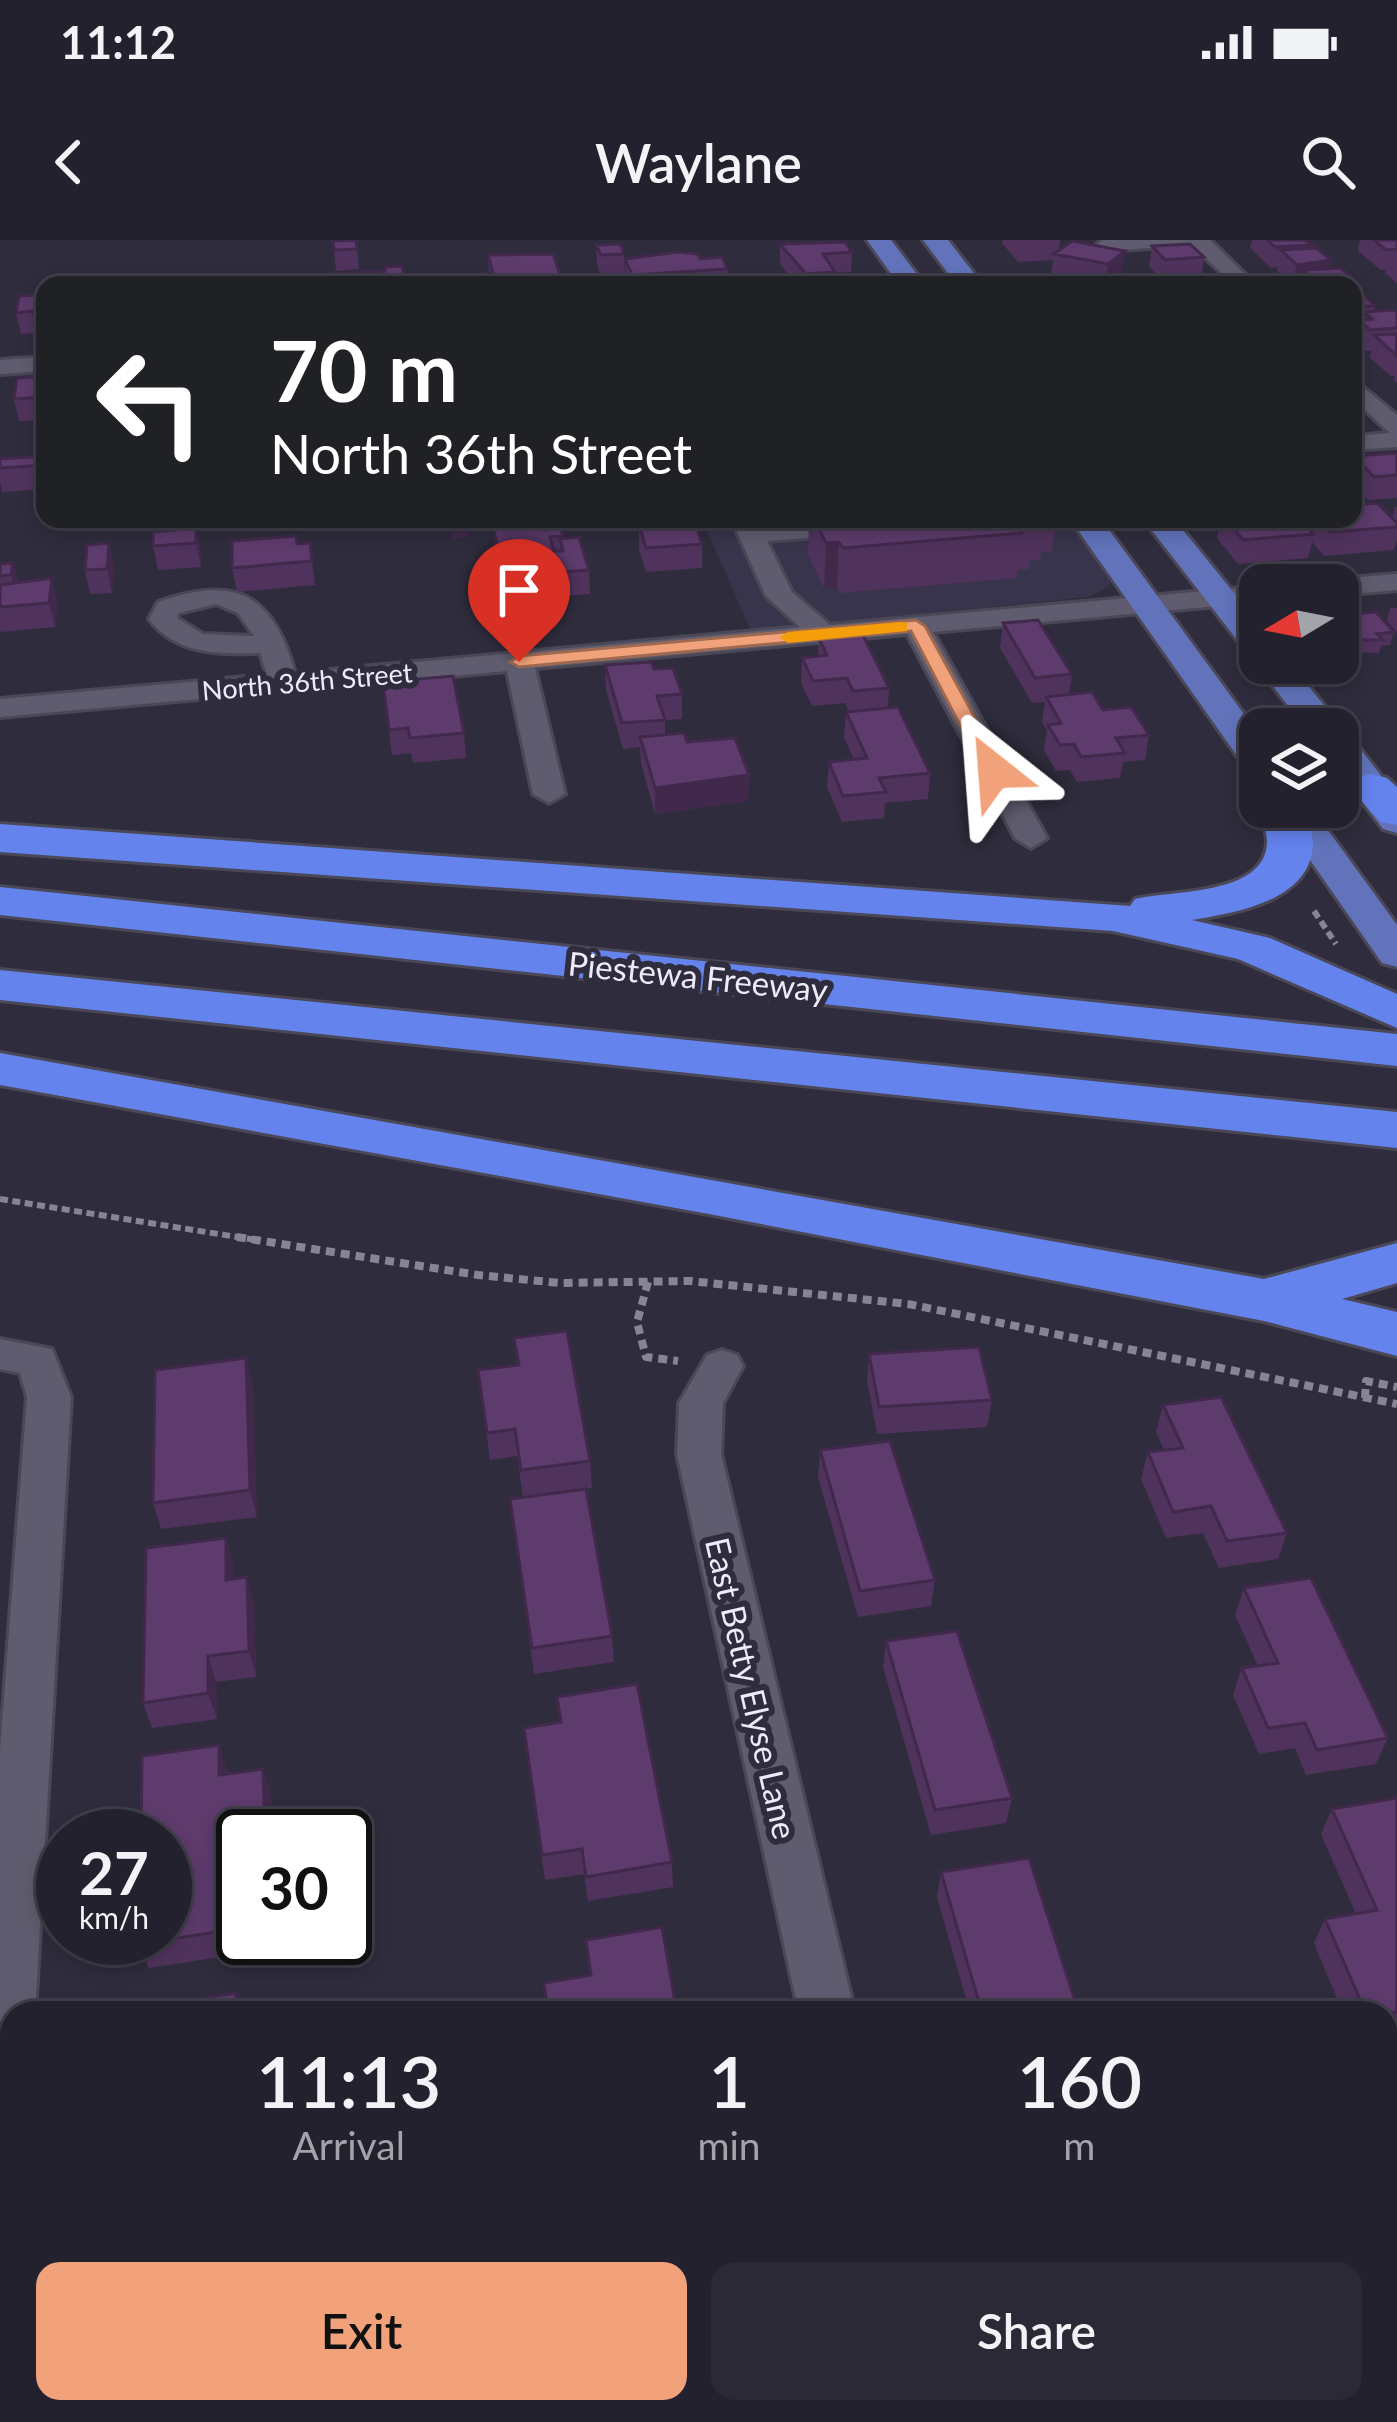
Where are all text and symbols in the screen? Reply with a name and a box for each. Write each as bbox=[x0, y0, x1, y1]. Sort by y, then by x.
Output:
text: 11:12 bbox=[60, 15, 176, 69]
icon: back bbox=[36, 129, 102, 195]
icon: search bbox=[1295, 129, 1361, 195]
text: Waylane bbox=[595, 130, 802, 195]
text: 70 m bbox=[270, 319, 458, 420]
icon: left bbox=[72, 324, 228, 480]
text: North 36th Street bbox=[270, 421, 692, 486]
pin bbox=[468, 539, 570, 662]
icon: arrive bbox=[486, 557, 552, 623]
north arrow bbox=[1239, 564, 1359, 684]
map controls bbox=[1239, 564, 1359, 828]
street label: North 36th Street bbox=[200, 655, 414, 707]
position arrow bbox=[931, 708, 1057, 834]
button: layers bbox=[1239, 708, 1359, 828]
street label: Piestewa Freeway bbox=[566, 942, 830, 1010]
street label: East Betty Elyse Lane bbox=[698, 1533, 806, 1843]
speed limit sign: 30 bbox=[216, 1809, 372, 1965]
text: 27 bbox=[79, 1836, 149, 1908]
text: km/h bbox=[79, 1899, 149, 1935]
text: 11:13 bbox=[256, 2037, 441, 2123]
text: 1 bbox=[708, 2037, 750, 2123]
text: 160 bbox=[1017, 2037, 1142, 2123]
text: Arrival bbox=[293, 2122, 405, 2168]
text: min bbox=[697, 2122, 761, 2168]
text: m bbox=[1063, 2122, 1095, 2168]
button: Exit bbox=[36, 2262, 687, 2400]
button: Share bbox=[711, 2262, 1362, 2400]

